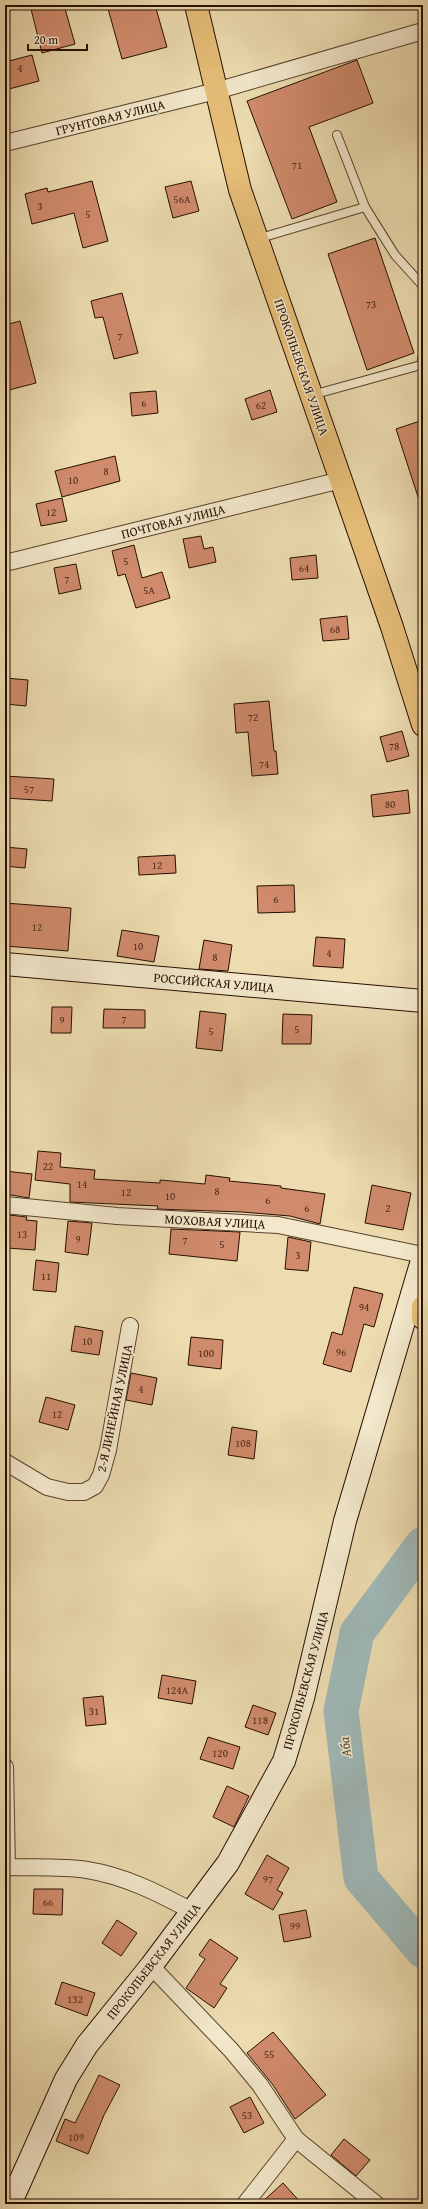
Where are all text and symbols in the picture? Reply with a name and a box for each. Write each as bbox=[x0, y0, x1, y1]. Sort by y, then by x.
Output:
scale bar bbox=[28, 26, 87, 52]
text: 20 m bbox=[34, 31, 58, 48]
house number: 4 bbox=[17, 60, 23, 76]
street label: ГРУНТОВАЯ УЛИЦА bbox=[53, 95, 167, 140]
house number: 71 bbox=[292, 157, 302, 173]
house number: 56А bbox=[173, 191, 191, 207]
house number: 3 bbox=[37, 198, 43, 214]
house number: 5 bbox=[85, 206, 91, 222]
street label: ПРОКОПЬЕВСКАЯ УЛИЦА bbox=[269, 296, 334, 438]
house number: 73 bbox=[366, 296, 376, 312]
house number: 7 bbox=[117, 328, 123, 344]
house number: 6 bbox=[141, 395, 147, 411]
house number: 62 bbox=[256, 397, 266, 413]
house number: 8 bbox=[103, 463, 109, 479]
house number: 10 bbox=[68, 472, 78, 488]
street label: ПОЧТОВАЯ УЛИЦА bbox=[119, 499, 227, 544]
house number: 12 bbox=[46, 504, 56, 520]
house number: 5 bbox=[123, 553, 129, 569]
house number: 64 bbox=[299, 560, 309, 576]
house number: 7 bbox=[64, 571, 70, 587]
house number: 5А bbox=[143, 582, 155, 598]
house number: 68 bbox=[330, 621, 340, 637]
house number: 72 bbox=[248, 709, 258, 725]
house number: 78 bbox=[389, 738, 399, 754]
house number: 74 bbox=[259, 756, 269, 772]
house number: 57 bbox=[24, 781, 34, 797]
house number: 80 bbox=[385, 796, 395, 812]
house number: 12 bbox=[152, 857, 162, 873]
house number: 6 bbox=[273, 891, 279, 907]
house number: 12 bbox=[32, 919, 42, 935]
house number: 10 bbox=[133, 938, 143, 954]
house number: 4 bbox=[326, 945, 332, 961]
house number: 8 bbox=[212, 949, 218, 965]
street label: РОССИЙСКАЯ УЛИЦА bbox=[153, 968, 275, 997]
house number: 7 bbox=[121, 1011, 127, 1027]
house number: 9 bbox=[59, 1012, 65, 1028]
house number: 5 bbox=[294, 1021, 300, 1037]
house number: 5 bbox=[208, 1023, 214, 1039]
house number: 22 bbox=[43, 1158, 53, 1174]
house number: 14 bbox=[77, 1176, 87, 1192]
house number: 8 bbox=[214, 1183, 220, 1199]
house number: 12 bbox=[121, 1184, 131, 1200]
house number: 10 bbox=[165, 1188, 175, 1204]
house number: 6 bbox=[265, 1192, 271, 1208]
house number: 6 bbox=[304, 1200, 310, 1216]
house number: 2 bbox=[385, 1200, 391, 1216]
street label: МОХОВАЯ УЛИЦА bbox=[164, 1209, 266, 1234]
house number: 13 bbox=[17, 1226, 27, 1242]
house number: 9 bbox=[75, 1231, 81, 1247]
house number: 7 bbox=[182, 1232, 188, 1248]
house number: 5 bbox=[219, 1236, 225, 1252]
house number: 3 bbox=[295, 1247, 301, 1263]
house number: 11 bbox=[41, 1268, 51, 1284]
house number: 94 bbox=[359, 1299, 369, 1315]
house number: 10 bbox=[82, 1333, 92, 1349]
street label: 2-Я ЛИНЕЙНАЯ УЛИЦА bbox=[92, 1342, 137, 1474]
house number: 96 bbox=[336, 1344, 346, 1360]
house number: 100 bbox=[198, 1345, 214, 1361]
house number: 4 bbox=[138, 1381, 144, 1397]
house number: 12 bbox=[52, 1406, 62, 1422]
house number: 108 bbox=[235, 1435, 251, 1451]
street label: ПРОКОПЬЕВСКАЯ УЛИЦА bbox=[278, 1608, 333, 1752]
house number: 124А bbox=[166, 1682, 189, 1698]
house number: 31 bbox=[89, 1703, 99, 1719]
house number: 118 bbox=[252, 1712, 268, 1728]
water label: Аба bbox=[334, 1735, 356, 1759]
house number: 120 bbox=[212, 1745, 228, 1761]
house number: 97 bbox=[263, 1871, 273, 1887]
house number: 66 bbox=[43, 1894, 53, 1910]
street label: ПРОКОПЬЕВСКАЯ УЛИЦА bbox=[102, 1899, 205, 2024]
house number: 99 bbox=[290, 1918, 300, 1934]
house number: 132 bbox=[67, 1991, 83, 2007]
house number: 55 bbox=[264, 2046, 274, 2062]
house number: 53 bbox=[242, 2107, 252, 2123]
house number: 109 bbox=[68, 2129, 84, 2145]

